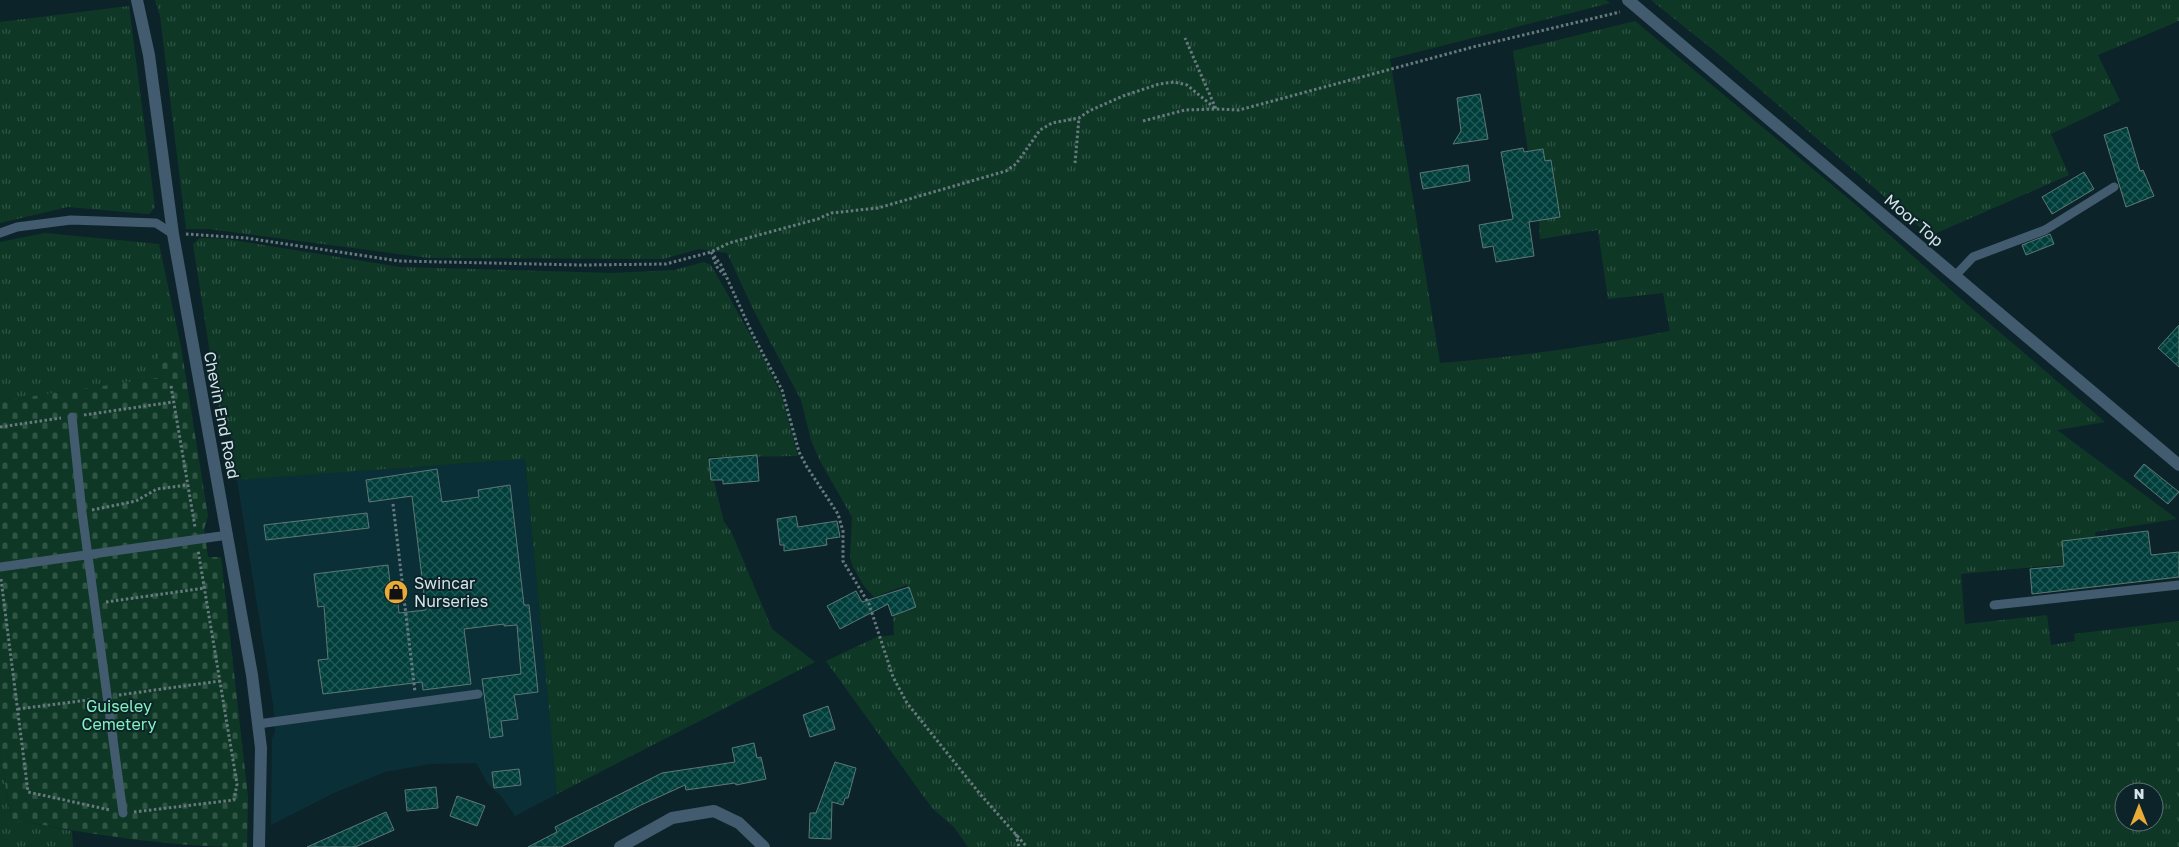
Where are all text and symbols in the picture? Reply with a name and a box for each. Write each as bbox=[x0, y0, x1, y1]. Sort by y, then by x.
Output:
street label: Moor Top bbox=[1880, 189, 1948, 251]
street label: Chevin End Road bbox=[200, 350, 244, 480]
place label: Swincar Nurseries bbox=[414, 573, 488, 611]
shop icon: Swincar Nurseries bbox=[383, 579, 409, 605]
park label: Guiseley Cemetery bbox=[82, 696, 157, 734]
north arrow bbox=[2114, 782, 2164, 832]
text: N bbox=[2134, 785, 2144, 802]

